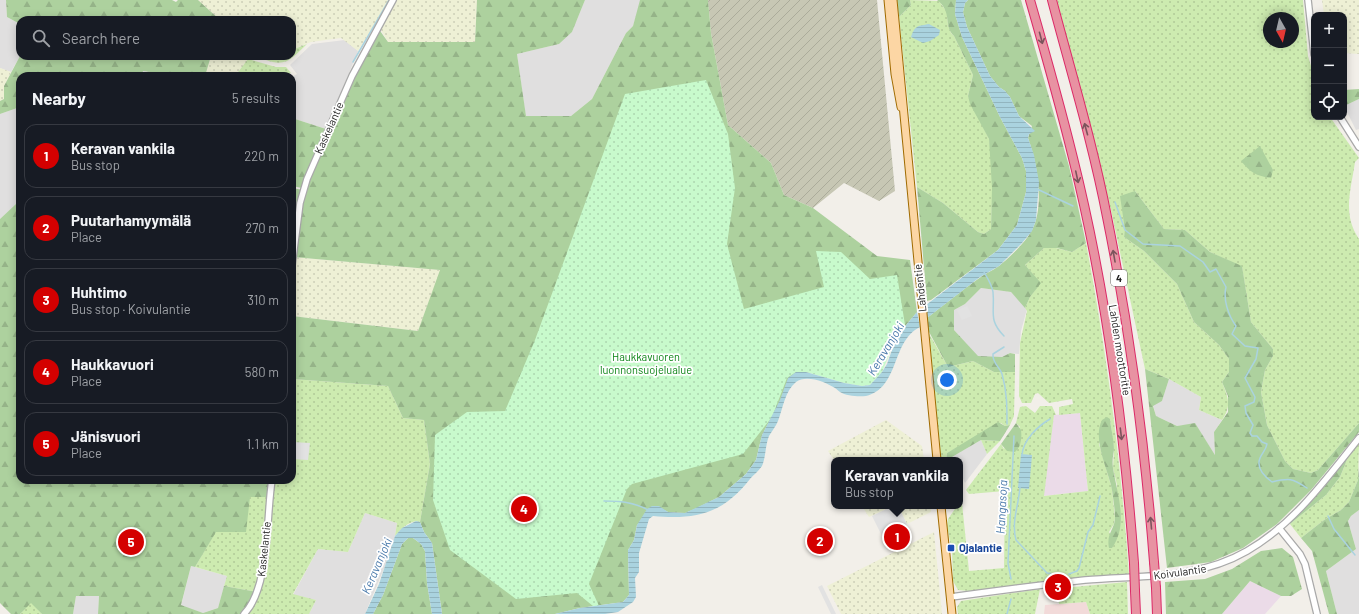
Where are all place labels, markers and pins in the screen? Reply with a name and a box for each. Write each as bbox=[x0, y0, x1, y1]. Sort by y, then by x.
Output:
pin: 4 bbox=[511, 494, 537, 524]
pin: 1 bbox=[884, 522, 910, 552]
pin: 2 bbox=[807, 526, 833, 556]
pin: 5 bbox=[118, 527, 144, 557]
place label: Ojalantie bbox=[959, 541, 1002, 554]
marker: Ojalantie bbox=[946, 543, 956, 553]
pin: 3 bbox=[1045, 572, 1071, 602]

